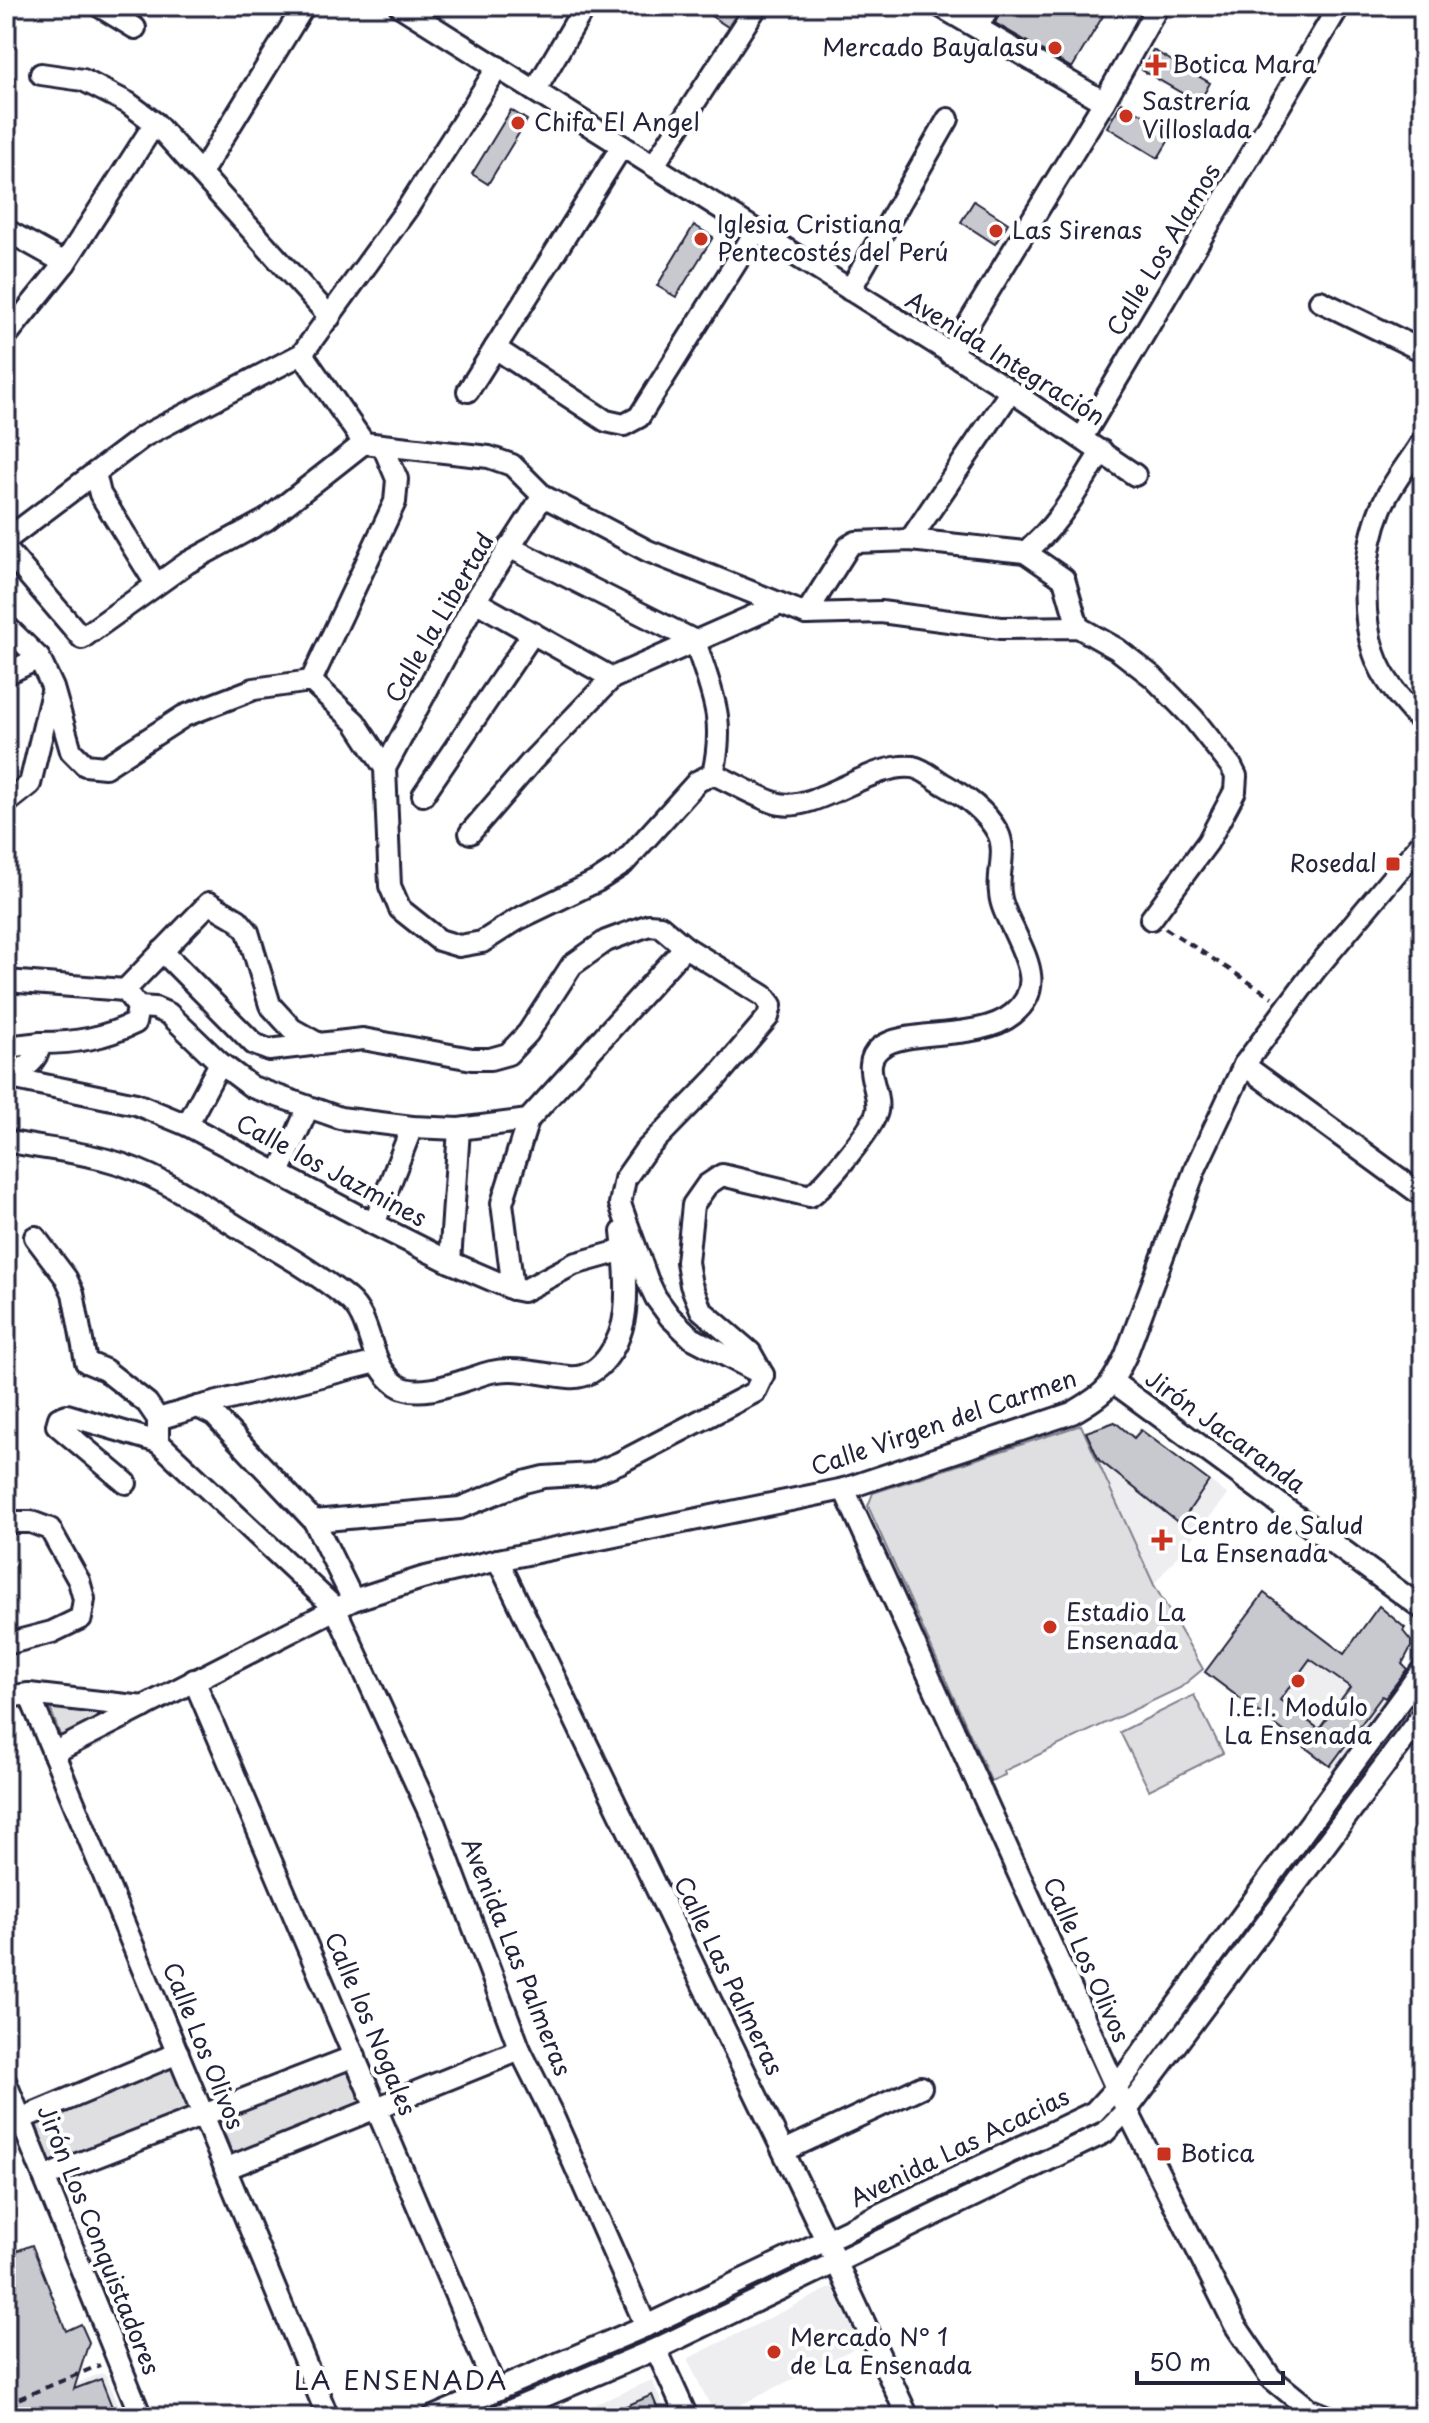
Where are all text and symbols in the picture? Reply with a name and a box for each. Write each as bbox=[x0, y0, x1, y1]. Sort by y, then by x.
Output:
place label: Mercado Bayalasu bbox=[822, 28, 1039, 64]
marker: Mercado Bayalasu bbox=[1046, 39, 1064, 57]
place label: Botica Mara bbox=[1172, 45, 1317, 81]
marker: Botica Mara bbox=[1147, 56, 1165, 74]
place label: Sastrería Villoslada bbox=[1142, 82, 1252, 146]
place label: Chifa El Angel bbox=[534, 103, 700, 139]
marker: Sastrería Villoslada bbox=[1117, 107, 1135, 125]
marker: Chifa El Angel bbox=[509, 114, 527, 132]
street label: Calle Los Alamos bbox=[1096, 156, 1228, 342]
place label: Iglesia Cristiana Pentecostés del Perú bbox=[717, 205, 949, 269]
place label: Las Sirenas bbox=[1012, 211, 1142, 247]
marker: Las Sirenas bbox=[987, 222, 1005, 240]
marker: Iglesia Cristiana Pentecostés del Perú bbox=[692, 230, 710, 248]
street label: Avenida Integración bbox=[899, 281, 1113, 433]
street label: Calle la Libertad bbox=[375, 525, 502, 709]
place label: Rosedal bbox=[1290, 844, 1377, 880]
marker: Rosedal bbox=[1384, 855, 1402, 873]
street label: Calle los Jazmines bbox=[230, 1104, 434, 1235]
street label: Calle Virgen del Carmen bbox=[806, 1359, 1081, 1484]
street label: Jirón Jacaranda bbox=[1139, 1360, 1314, 1501]
place label: Centro de Salud La Ensenada bbox=[1180, 1506, 1364, 1570]
marker: Centro de Salud La Ensenada bbox=[1151, 1529, 1173, 1551]
place label: Estadio La Ensenada bbox=[1066, 1593, 1186, 1657]
marker: Estadio La Ensenada bbox=[1041, 1618, 1059, 1636]
marker: I.E.I. Modulo La Ensenada bbox=[1289, 1672, 1307, 1690]
place label: I.E.I. Modulo La Ensenada bbox=[1224, 1688, 1372, 1752]
street label: Avenida Las Palmeras bbox=[454, 1832, 582, 2081]
street label: Calle Las Palmeras bbox=[666, 1870, 794, 2081]
street label: Calle Los Olivos bbox=[1035, 1871, 1140, 2048]
street label: Calle los Nogales bbox=[317, 1926, 427, 2121]
street label: Calle Los Olivos bbox=[155, 1956, 255, 2134]
street label: Avenida Las Acacias bbox=[843, 2077, 1075, 2215]
street label: Jirón Los Conquistadores bbox=[29, 2099, 171, 2380]
place label: Botica bbox=[1180, 2134, 1254, 2170]
marker: Botica bbox=[1155, 2145, 1173, 2163]
place label: Mercado N° 1 de La Ensenada bbox=[790, 2318, 972, 2382]
scale bar bbox=[1137, 2335, 1283, 2385]
marker: Mercado N° 1 de La Ensenada bbox=[765, 2343, 783, 2361]
text: 50 m bbox=[1149, 2343, 1211, 2379]
district label: LA ENSENADA bbox=[294, 2360, 508, 2399]

